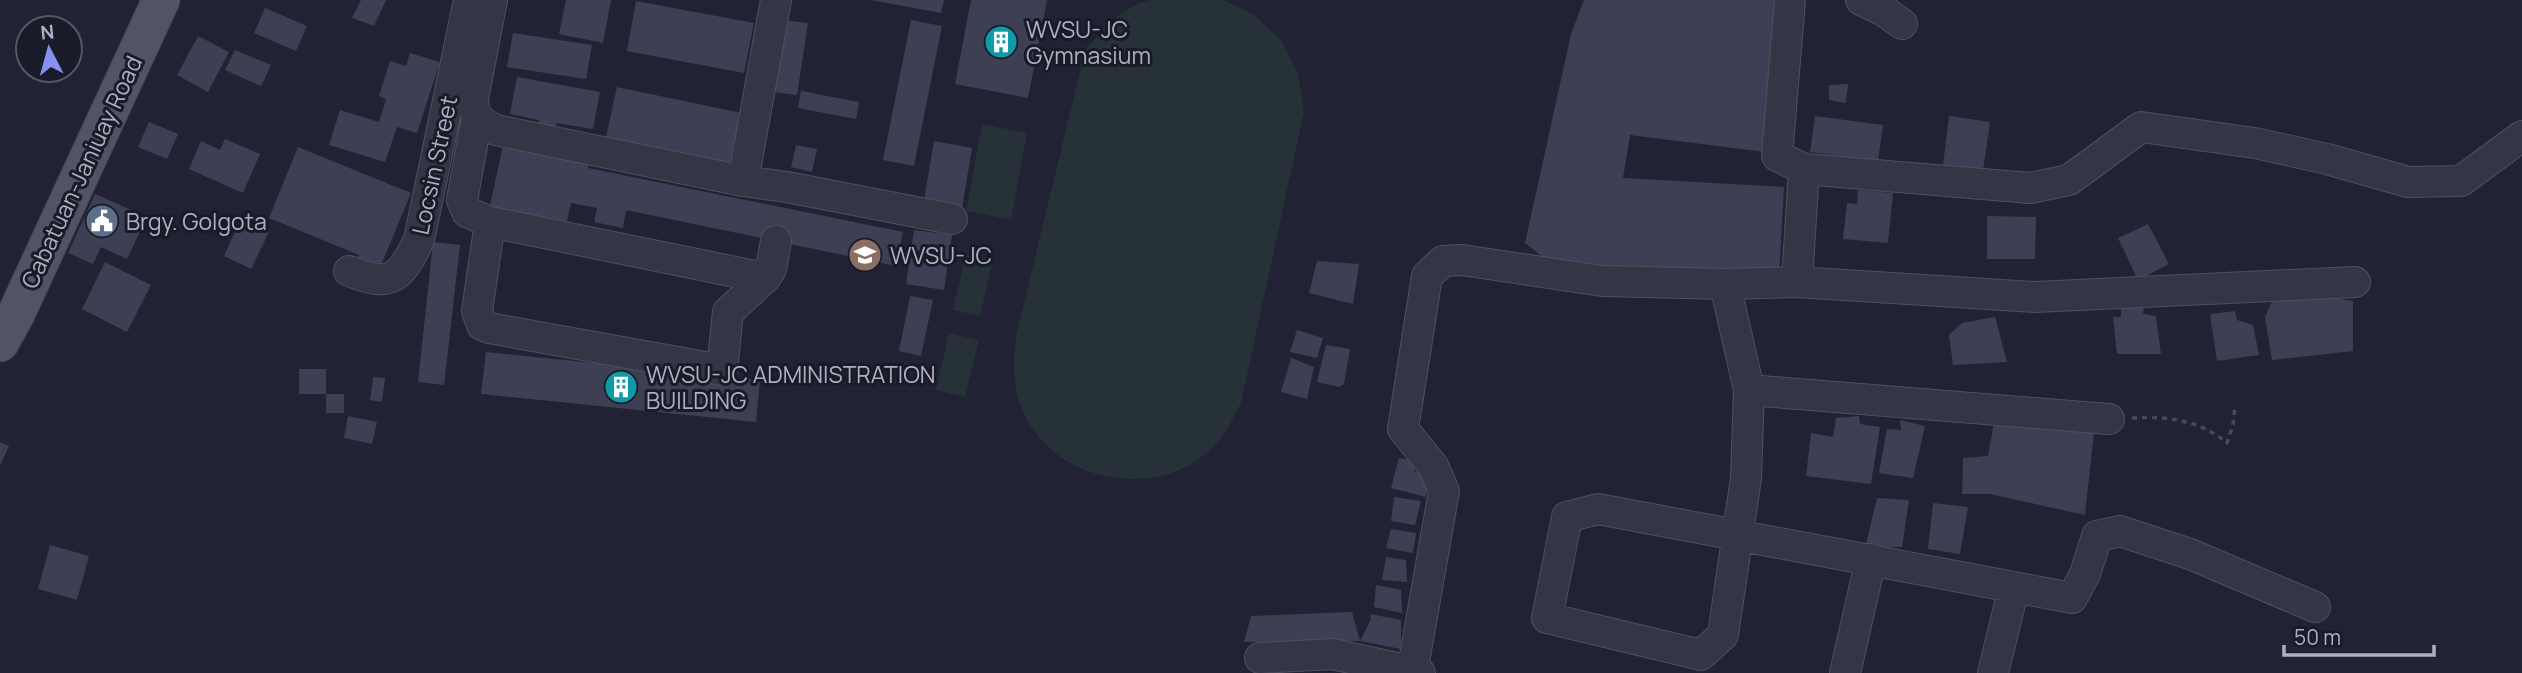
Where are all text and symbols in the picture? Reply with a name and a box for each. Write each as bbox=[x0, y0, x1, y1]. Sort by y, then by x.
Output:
place label: WVSU-JC Gymnasium bbox=[1026, 13, 1151, 71]
north arrow bbox=[14, 14, 84, 84]
text: N bbox=[39, 18, 55, 46]
building icon: WVSU-JC Gymnasium bbox=[982, 23, 1020, 61]
street label: Cabatuan-Janiuay Road bbox=[13, 50, 149, 294]
street label: Locsin Street bbox=[404, 93, 464, 237]
public building icon: Brgy. Golgota bbox=[83, 202, 121, 240]
place label: Brgy. Golgota bbox=[126, 205, 267, 237]
school or university icon: WVSU-JC bbox=[846, 236, 884, 274]
place label: WVSU-JC bbox=[890, 239, 992, 271]
place label: WVSU-JC ADMINISTRATION BUILDING bbox=[646, 358, 936, 416]
building icon: WVSU-JC ADMINISTRATION BUILDING bbox=[602, 368, 640, 406]
scale bar bbox=[2284, 614, 2434, 658]
text: 50 m bbox=[2294, 623, 2341, 651]

